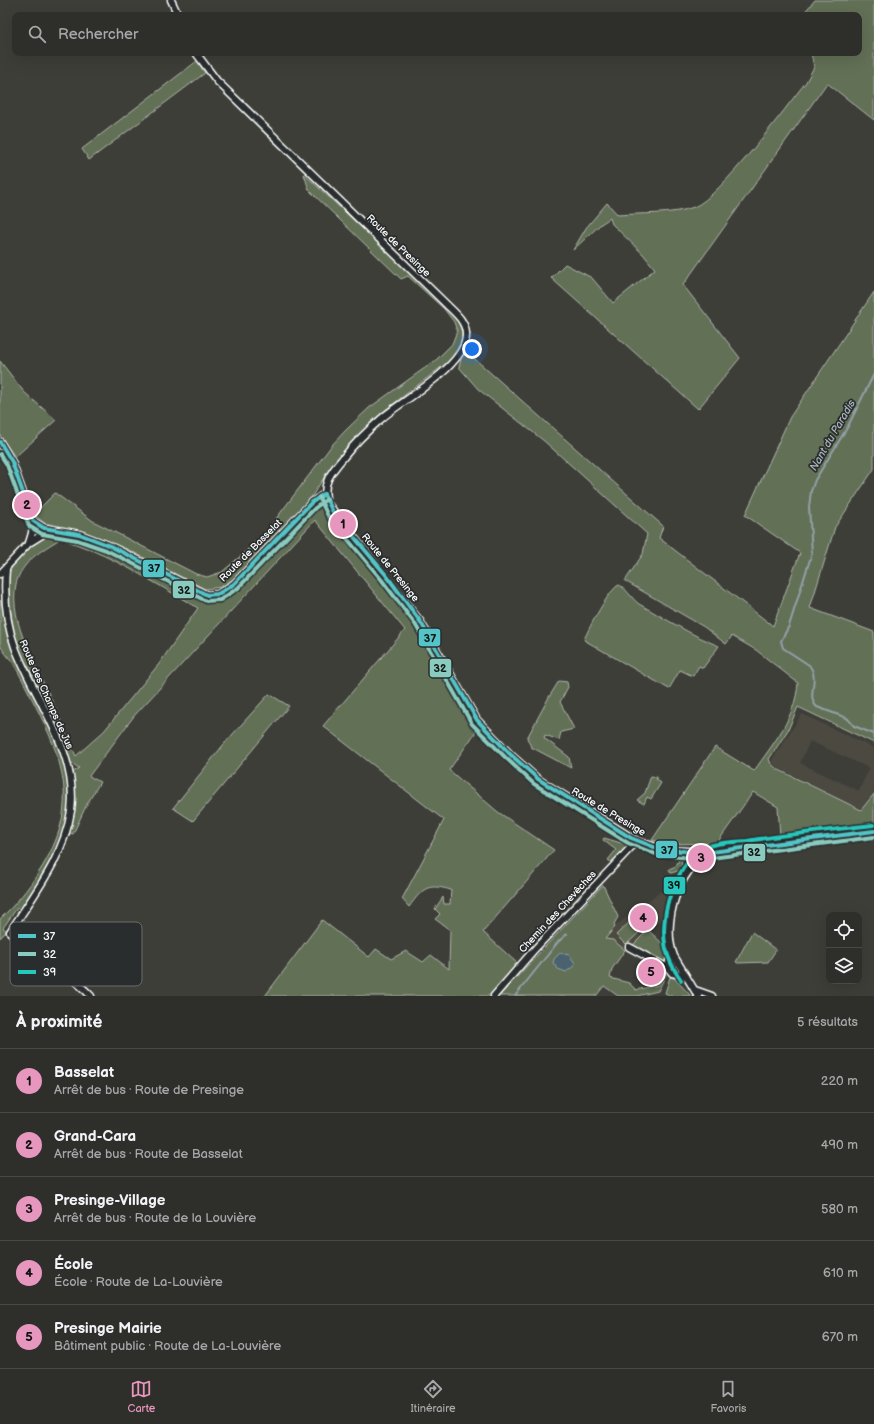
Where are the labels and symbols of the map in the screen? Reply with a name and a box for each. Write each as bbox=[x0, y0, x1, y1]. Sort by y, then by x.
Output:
street label: Route de Presinge bbox=[364, 212, 433, 279]
your location bbox=[462, 339, 482, 359]
water label: Nant du Paradis bbox=[807, 397, 858, 473]
pin: 2 bbox=[14, 490, 40, 520]
pin: 1 bbox=[330, 509, 356, 539]
street label: Route de Basselat bbox=[217, 517, 284, 584]
street label: Route de Presinge bbox=[359, 531, 421, 604]
line badge: 37 bbox=[142, 559, 165, 578]
text: 37 bbox=[148, 562, 160, 575]
line badge: 32 bbox=[172, 580, 195, 599]
text: 32 bbox=[177, 584, 191, 597]
line badge: 37 bbox=[418, 628, 441, 647]
text: 37 bbox=[424, 632, 436, 645]
street label: Route des Champs de Jus bbox=[16, 638, 76, 751]
line badge: 32 bbox=[429, 658, 452, 678]
text: 32 bbox=[433, 662, 447, 675]
street label: Route de Presinge bbox=[569, 785, 648, 839]
line badge: 37 bbox=[655, 840, 678, 859]
pin: 3 bbox=[688, 843, 714, 873]
line badge: 32 bbox=[743, 843, 766, 862]
text: 37 bbox=[661, 844, 673, 857]
text: 32 bbox=[747, 846, 761, 859]
street label: Chemin des Chevêches bbox=[517, 868, 599, 955]
line badge: 39 bbox=[663, 876, 686, 895]
text: 39 bbox=[668, 879, 680, 892]
pin: 4 bbox=[630, 903, 656, 933]
legend bbox=[10, 922, 142, 986]
text: 37 bbox=[43, 930, 56, 943]
text: 32 bbox=[43, 948, 57, 961]
pin: 5 bbox=[638, 957, 664, 987]
text: 39 bbox=[43, 966, 56, 979]

